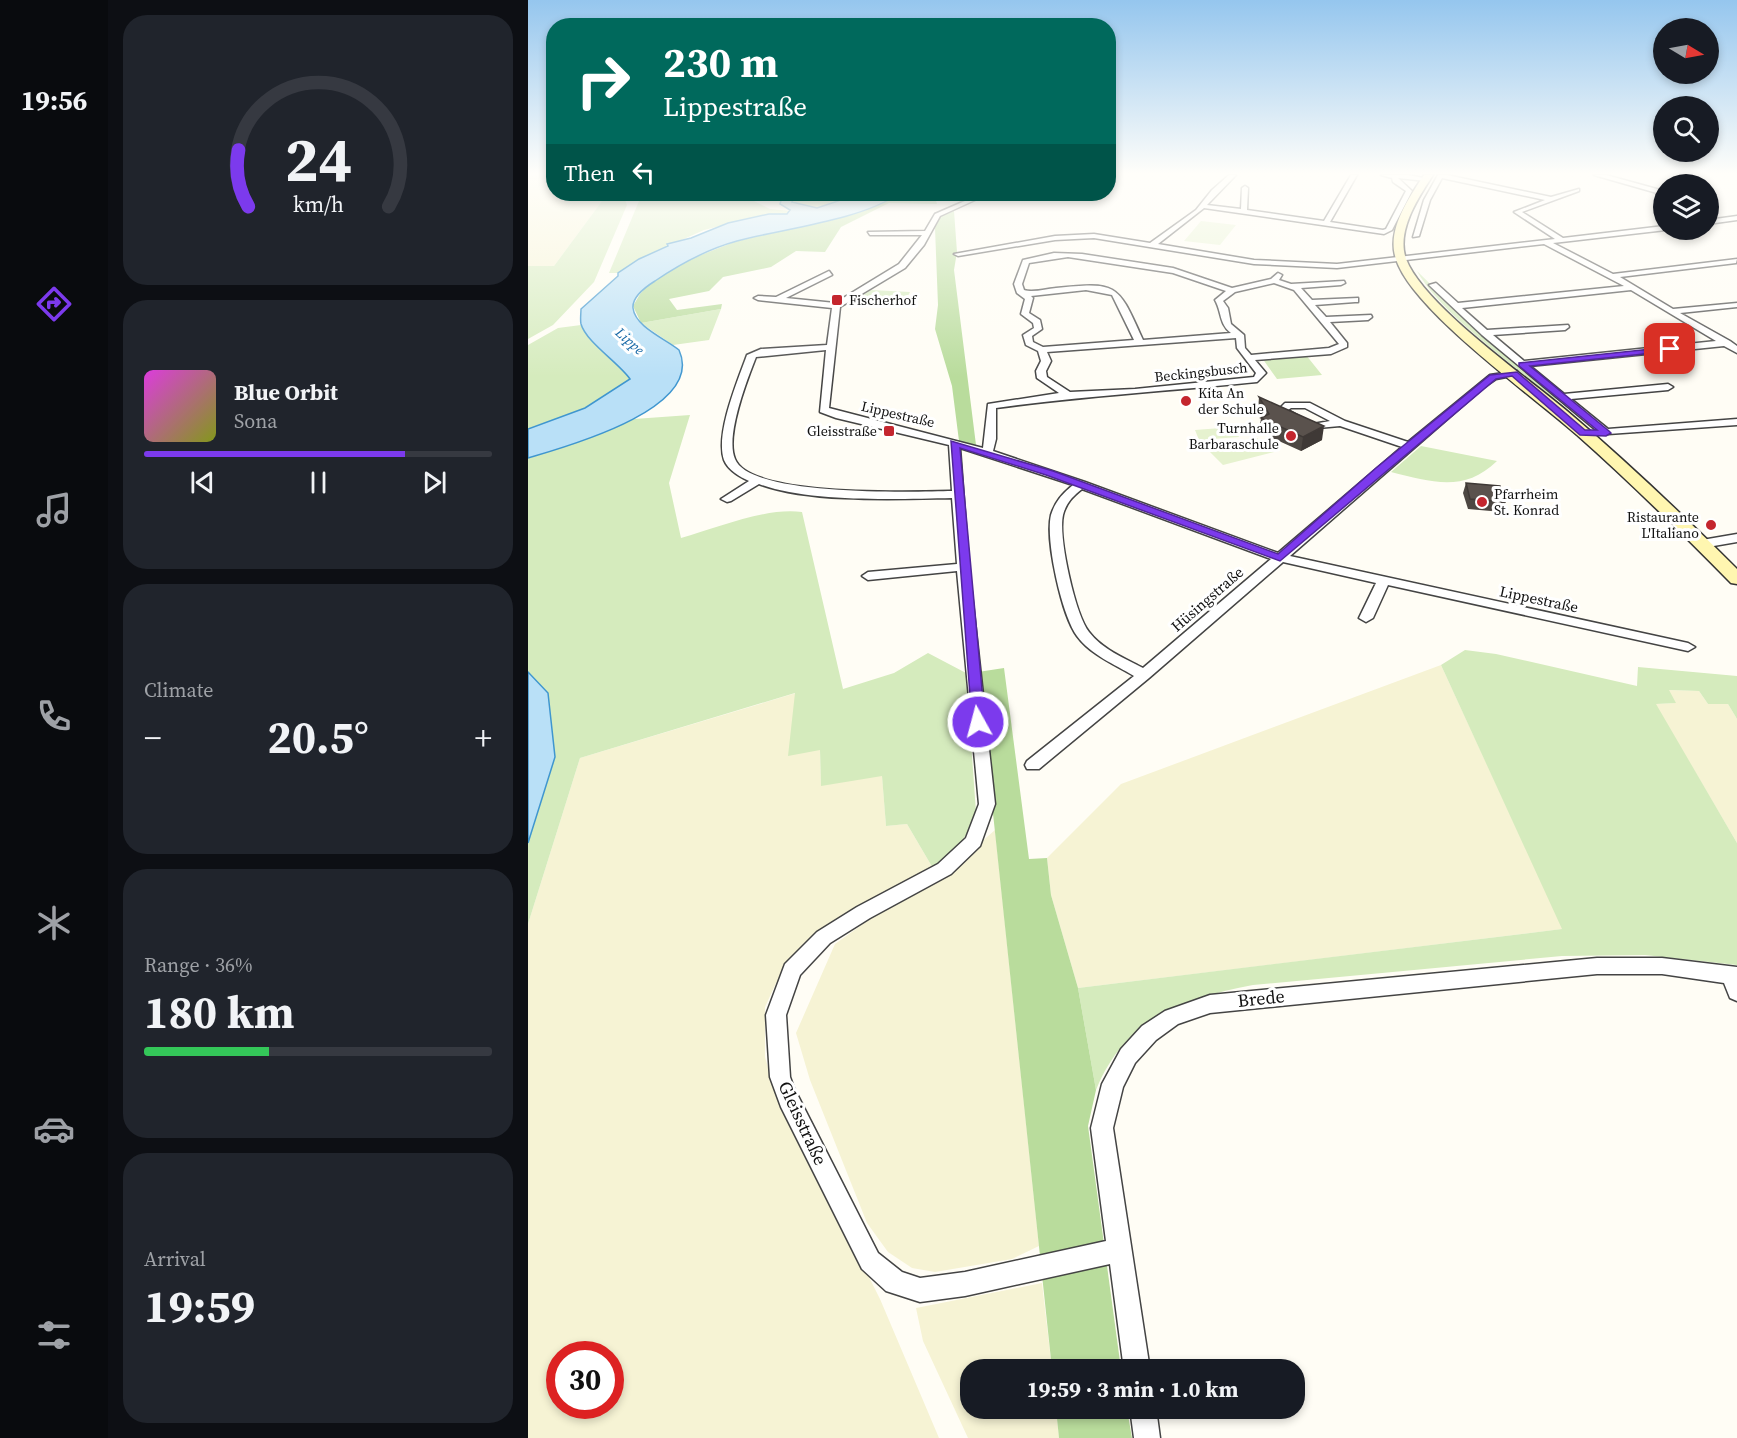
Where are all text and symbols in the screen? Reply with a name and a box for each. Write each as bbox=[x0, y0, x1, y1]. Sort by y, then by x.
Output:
north arrow bbox=[1653, 18, 1719, 84]
map controls bbox=[1653, 18, 1719, 240]
text: 230 m bbox=[663, 33, 778, 91]
icon: right bbox=[564, 42, 642, 120]
text: 19:56 bbox=[21, 82, 87, 119]
text: Lippestraße bbox=[663, 88, 807, 125]
button: search bbox=[1653, 96, 1719, 162]
text: 24 bbox=[284, 116, 352, 202]
icon: left bbox=[627, 156, 660, 189]
text: Then bbox=[564, 158, 615, 188]
button: layers bbox=[1653, 174, 1719, 240]
text: km/h bbox=[292, 190, 344, 219]
icon: directions bbox=[33, 283, 75, 325]
place label: Fischerhof bbox=[849, 290, 917, 310]
marker: Fischerhof bbox=[830, 293, 844, 307]
water label: Lippe bbox=[611, 322, 649, 359]
pin bbox=[1644, 323, 1695, 374]
icon: arrive bbox=[1653, 332, 1686, 365]
street label: Beckingsbusch bbox=[1154, 357, 1248, 387]
text: Blue Orbit bbox=[234, 377, 338, 407]
place label: Kita An der Schule bbox=[1198, 383, 1264, 419]
marker: Kita An der Schule bbox=[1179, 394, 1193, 408]
street label: Lippestraße bbox=[859, 396, 937, 432]
text: Sona bbox=[234, 407, 278, 435]
place label: Turnhalle Barbaraschule bbox=[1189, 418, 1279, 454]
place label: Gleisstraße bbox=[807, 421, 877, 441]
marker: Gleisstraße bbox=[882, 424, 896, 438]
marker: Turnhalle Barbaraschule bbox=[1284, 429, 1298, 443]
icon: previous bbox=[186, 466, 219, 499]
icon: pause bbox=[302, 466, 335, 499]
icon: next bbox=[418, 466, 451, 499]
place label: Pfarrheim St. Konrad bbox=[1494, 484, 1559, 520]
icon: music bbox=[33, 489, 75, 531]
marker: Pfarrheim St. Konrad bbox=[1475, 495, 1489, 509]
place label: Ristaurante L'Italiano bbox=[1627, 507, 1699, 543]
marker: Ristaurante L'Italiano bbox=[1704, 518, 1718, 532]
street label: Hüsingstraße bbox=[1166, 561, 1248, 636]
street label: Lippestraße bbox=[1498, 580, 1581, 618]
text: Climate bbox=[144, 676, 213, 704]
position arrow bbox=[946, 690, 1010, 754]
icon: phone bbox=[33, 695, 75, 737]
text: 20.5° bbox=[267, 706, 369, 768]
text: − bbox=[144, 715, 162, 760]
text: + bbox=[475, 715, 492, 760]
icon: climate bbox=[33, 902, 75, 944]
text: Range · 36% bbox=[144, 951, 253, 979]
text: 180 km bbox=[144, 981, 295, 1043]
street label: Brede bbox=[1236, 983, 1286, 1013]
street label: Gleisstraße bbox=[773, 1077, 833, 1169]
icon: car bbox=[33, 1108, 75, 1150]
text: Arrival bbox=[144, 1245, 206, 1273]
text: 19:59 bbox=[144, 1275, 255, 1337]
icon: filters bbox=[33, 1314, 75, 1356]
speed limit sign: 30 bbox=[546, 1341, 624, 1419]
text: 19:59 · 3 min · 1.0 km bbox=[1027, 1374, 1238, 1404]

